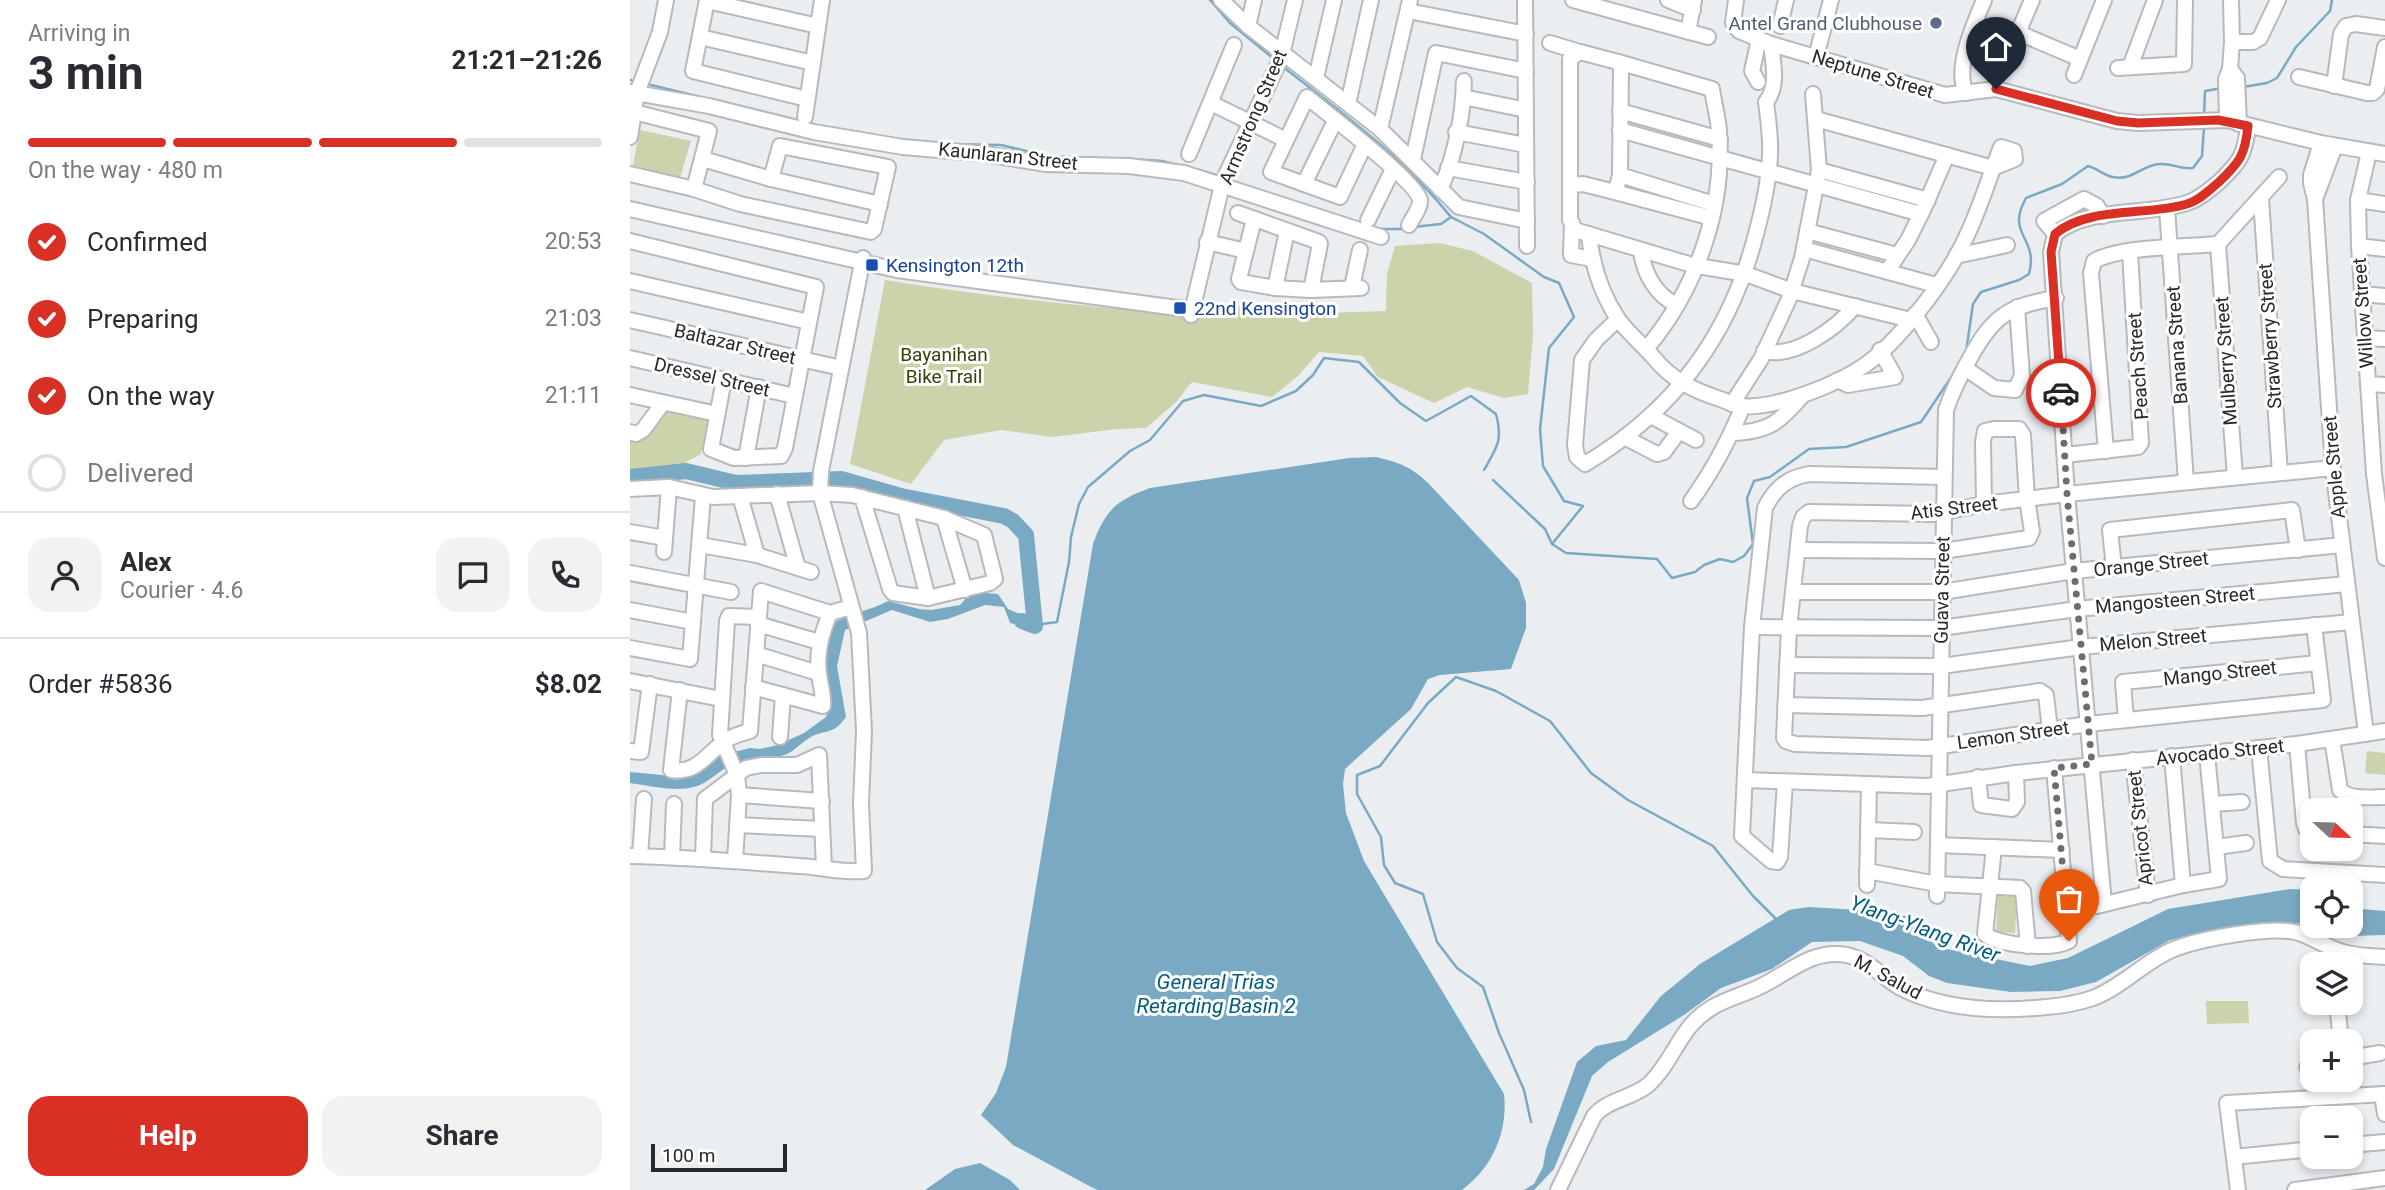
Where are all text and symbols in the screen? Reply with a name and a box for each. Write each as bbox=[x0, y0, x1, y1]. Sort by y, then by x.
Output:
place label: Antel Grand Clubhouse bbox=[1728, 12, 1922, 35]
marker: Antel Grand Clubhouse bbox=[1928, 15, 1944, 31]
pin bbox=[1966, 17, 2026, 89]
text: Arriving in bbox=[28, 20, 131, 47]
icon: home bbox=[1977, 28, 2015, 66]
text: 21:21–21:26 bbox=[452, 45, 602, 75]
street label: Neptune Street bbox=[1809, 45, 1937, 103]
text: 3 min bbox=[28, 46, 144, 100]
street label: Armstrong Street bbox=[1214, 46, 1292, 188]
street label: Kaunlaran Street bbox=[937, 137, 1079, 175]
text: On the way · 480 m bbox=[28, 157, 223, 184]
icon: check bbox=[28, 223, 66, 261]
text: Confirmed bbox=[87, 227, 208, 257]
text: 20:53 bbox=[545, 228, 602, 255]
place label: Kensington 12th bbox=[886, 254, 1024, 277]
marker: Kensington 12th bbox=[864, 257, 880, 273]
street label: Willow Street bbox=[2348, 257, 2378, 369]
street label: Strawberry Street bbox=[2253, 262, 2287, 410]
street label: Banana Street bbox=[2161, 285, 2193, 405]
street label: Mulberry Street bbox=[2210, 296, 2242, 426]
place label: 22nd Kensington bbox=[1194, 297, 1336, 320]
icon: check bbox=[28, 300, 66, 338]
marker: 22nd Kensington bbox=[1172, 300, 1188, 316]
text: Preparing bbox=[87, 304, 199, 334]
text: 21:03 bbox=[545, 305, 602, 332]
street label: Peach Street bbox=[2123, 312, 2153, 420]
street label: Baltazar Street bbox=[672, 319, 798, 369]
park label: Bayanihan Bike Trail bbox=[900, 343, 988, 388]
street label: Dressel Street bbox=[652, 353, 772, 401]
courier bbox=[2026, 358, 2096, 428]
icon: car bbox=[2042, 374, 2080, 412]
icon: check bbox=[28, 377, 66, 415]
text: On the way bbox=[87, 381, 215, 411]
text: 21:11 bbox=[545, 382, 602, 409]
street label: Apple Street bbox=[2318, 415, 2350, 519]
text: Delivered bbox=[87, 458, 194, 488]
street label: Atis Street bbox=[1909, 491, 1999, 525]
street label: Guava Street bbox=[1930, 536, 1954, 644]
button: person bbox=[28, 538, 102, 612]
button: chat bbox=[436, 538, 510, 612]
button: phone bbox=[528, 538, 602, 612]
text: Alex bbox=[120, 547, 172, 577]
street label: Orange Street bbox=[2092, 547, 2210, 581]
text: Courier · 4.6 bbox=[120, 577, 243, 604]
street label: Mangosteen Street bbox=[2094, 582, 2256, 618]
street label: Melon Street bbox=[2098, 624, 2208, 656]
street label: Mango Street bbox=[2162, 656, 2278, 690]
text: Order #5836 bbox=[28, 669, 173, 699]
text: $8.02 bbox=[535, 669, 602, 699]
street label: Lemon Street bbox=[1955, 716, 2071, 754]
street label: Avocado Street bbox=[2155, 734, 2285, 770]
street label: Apricot Street bbox=[2123, 769, 2157, 887]
north arrow bbox=[2300, 798, 2362, 861]
map controls bbox=[2300, 798, 2363, 1169]
pin bbox=[2039, 869, 2099, 941]
button: locate bbox=[2300, 875, 2363, 938]
icon: bag bbox=[2050, 880, 2088, 918]
water label: Ylang-Ylang River bbox=[1847, 891, 2004, 968]
street label: M. Salud bbox=[1850, 950, 1926, 1004]
button: layers bbox=[2300, 952, 2363, 1015]
water label: General Trias Retarding Basin 2 bbox=[1136, 970, 1296, 1018]
button: + bbox=[2300, 1029, 2363, 1092]
button: Help bbox=[28, 1096, 308, 1176]
button: Share bbox=[322, 1096, 602, 1176]
button: − bbox=[2300, 1106, 2363, 1169]
scale bar bbox=[651, 1141, 788, 1173]
text: 100 m bbox=[662, 1144, 715, 1167]

